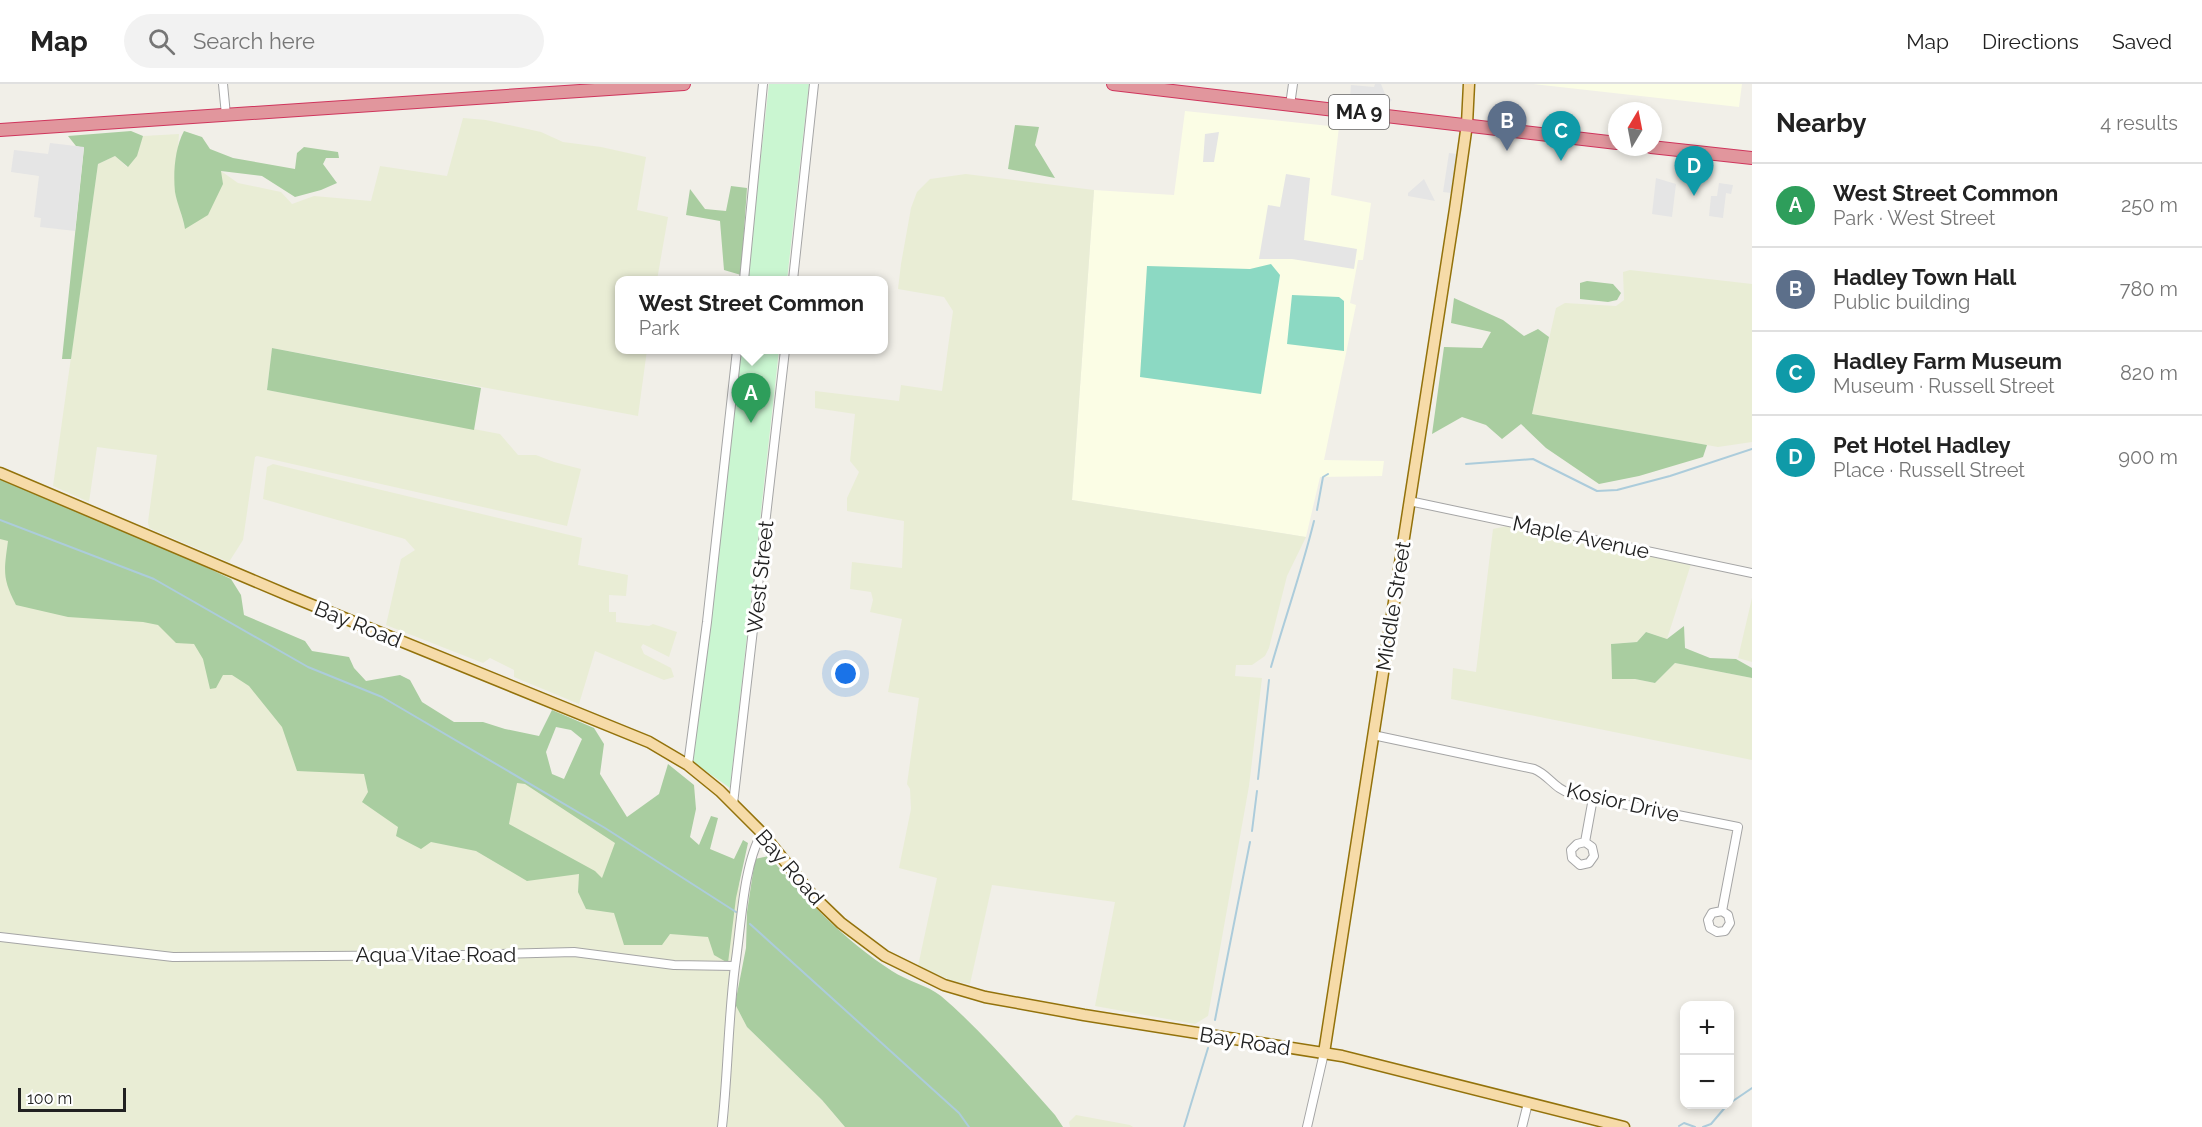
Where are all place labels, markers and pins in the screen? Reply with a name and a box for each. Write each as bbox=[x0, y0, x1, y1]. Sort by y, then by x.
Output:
pin: B bbox=[1488, 101, 1526, 151]
pin: C bbox=[1542, 112, 1580, 161]
pin: D bbox=[1674, 147, 1714, 196]
pin: A bbox=[732, 374, 771, 423]

